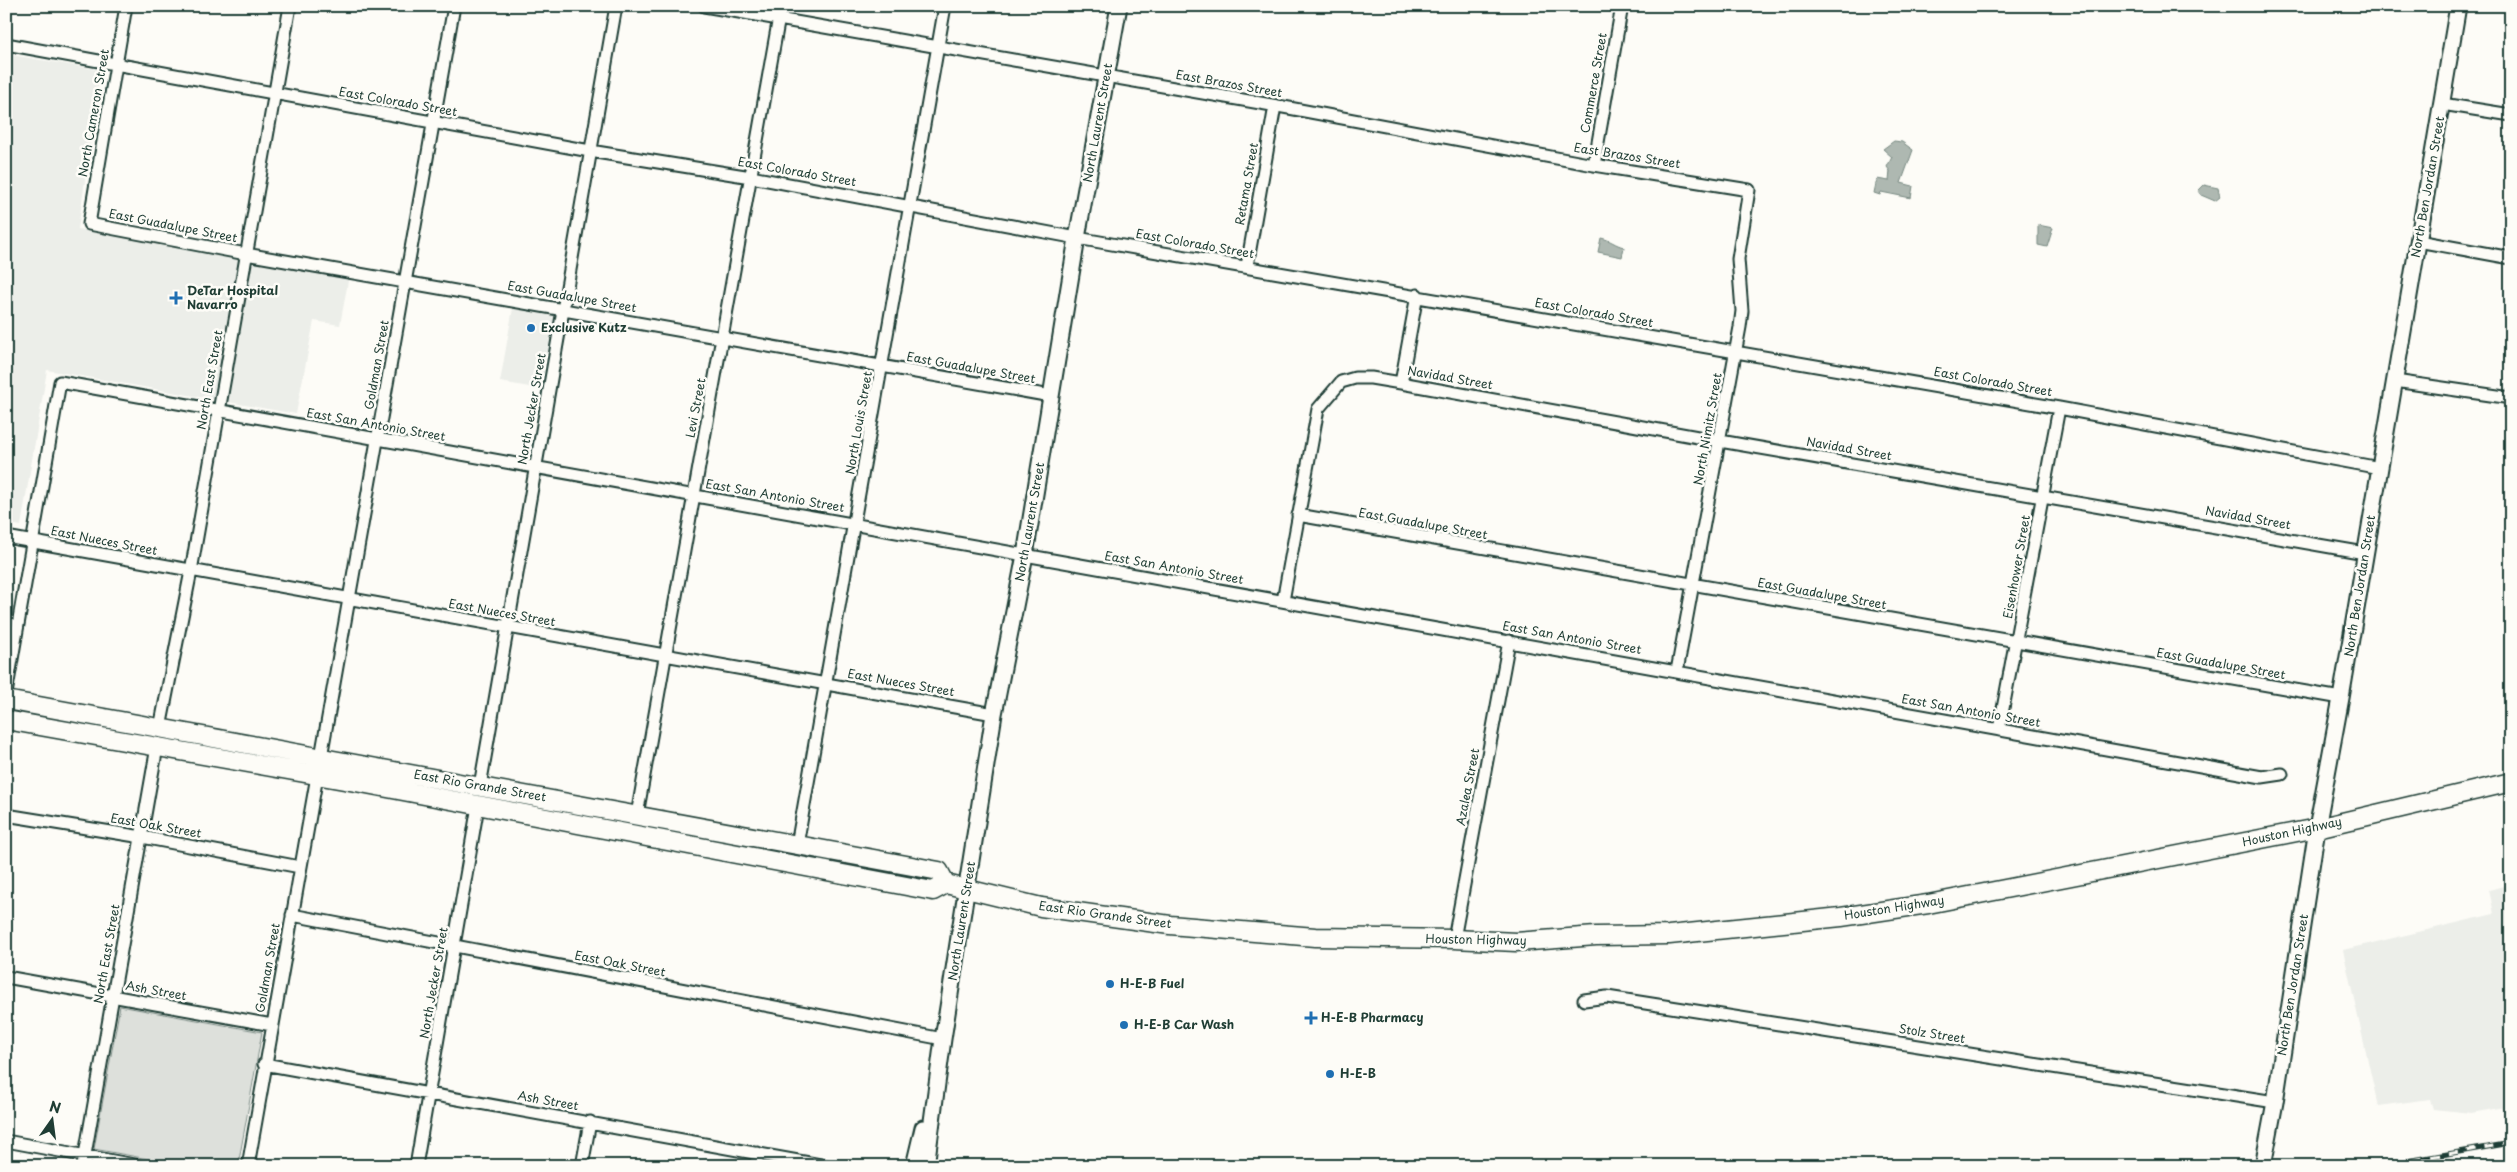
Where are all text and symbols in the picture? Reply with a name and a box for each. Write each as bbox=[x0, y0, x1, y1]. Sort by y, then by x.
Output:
street label: Commerce Street bbox=[1575, 31, 1611, 134]
street label: North Cameron Street bbox=[73, 47, 113, 178]
street label: North Laurent Street bbox=[1078, 62, 1116, 184]
street label: East Brazos Street bbox=[1175, 65, 1284, 101]
street label: East Colorado Street bbox=[338, 82, 459, 120]
street label: North Ben Jordan Street bbox=[2406, 115, 2448, 259]
street label: East Brazos Street bbox=[1573, 138, 1682, 172]
street label: Retama Street bbox=[1230, 141, 1262, 226]
street label: East Colorado Street bbox=[737, 152, 858, 190]
street label: East Guadalupe Street bbox=[107, 204, 239, 246]
street label: East Colorado Street bbox=[1135, 224, 1256, 262]
street label: East Guadalupe Street bbox=[506, 276, 638, 316]
place label: DeTar Hospital Navarro bbox=[187, 281, 279, 313]
marker: DeTar Hospital Navarro bbox=[169, 291, 183, 305]
street label: East Colorado Street bbox=[1534, 293, 1655, 331]
street label: Goldman Street bbox=[359, 318, 393, 411]
place label: Exclusive Kutz bbox=[541, 318, 627, 336]
marker: Exclusive Kutz bbox=[525, 322, 537, 334]
street label: North East Street bbox=[191, 329, 227, 431]
street label: East Guadalupe Street bbox=[905, 347, 1037, 387]
street label: North Jecker Street bbox=[512, 351, 550, 466]
street label: Navidad Street bbox=[1406, 361, 1494, 393]
street label: East Colorado Street bbox=[1933, 362, 2054, 400]
street label: North Louis Street bbox=[840, 370, 876, 476]
street label: North Nimitz Street bbox=[1688, 371, 1726, 487]
street label: Levi Street bbox=[680, 376, 710, 439]
street label: East San Antonio Street bbox=[305, 403, 447, 445]
street label: Navidad Street bbox=[1805, 432, 1893, 464]
street label: North Laurent Street bbox=[1010, 461, 1048, 583]
street label: East San Antonio Street bbox=[704, 474, 846, 516]
street label: Navidad Street bbox=[2204, 501, 2292, 533]
street label: East Guadalupe Street bbox=[1357, 503, 1489, 543]
street label: Eisenhower Street bbox=[1998, 514, 2034, 620]
street label: North Ben Jordan Street bbox=[2339, 514, 2379, 658]
street label: East Nueces Street bbox=[49, 521, 159, 559]
street label: East San Antonio Street bbox=[1103, 546, 1245, 588]
street label: East Guadalupe Street bbox=[1756, 573, 1888, 613]
street label: East Nueces Street bbox=[447, 594, 557, 630]
street label: East San Antonio Street bbox=[1501, 616, 1643, 658]
street label: East Guadalupe Street bbox=[2155, 643, 2287, 683]
street label: East Nueces Street bbox=[846, 664, 956, 700]
street label: East San Antonio Street bbox=[1900, 689, 2042, 731]
street label: Azalea Street bbox=[1451, 746, 1483, 827]
street label: East Rio Grande Street bbox=[413, 765, 548, 806]
street label: East Oak Street bbox=[109, 808, 203, 842]
street label: Houston Highway bbox=[2240, 812, 2343, 850]
street label: North Laurent Street bbox=[943, 860, 979, 982]
street label: Houston Highway bbox=[1842, 890, 1945, 924]
street label: East Rio Grande Street bbox=[1038, 896, 1173, 932]
street label: North East Street bbox=[88, 903, 124, 1005]
street label: North Ben Jordan Street bbox=[2272, 913, 2312, 1057]
street label: Goldman Street bbox=[250, 921, 284, 1014]
street label: North Jecker Street bbox=[414, 925, 452, 1040]
street label: Houston Highway bbox=[1425, 929, 1527, 949]
street label: East Oak Street bbox=[573, 945, 667, 981]
place label: H-E-B Fuel bbox=[1120, 974, 1184, 992]
street label: Ash Street bbox=[124, 976, 188, 1004]
marker: H-E-B Fuel bbox=[1104, 978, 1116, 990]
place label: H-E-B Pharmacy bbox=[1321, 1008, 1423, 1026]
marker: H-E-B Pharmacy bbox=[1305, 1012, 1317, 1024]
place label: H-E-B Car Wash bbox=[1134, 1015, 1234, 1033]
marker: H-E-B Car Wash bbox=[1118, 1019, 1130, 1031]
street label: Stolz Street bbox=[1898, 1019, 1967, 1047]
place label: H-E-B bbox=[1340, 1064, 1376, 1082]
marker: H-E-B bbox=[1324, 1068, 1336, 1080]
street label: Ash Street bbox=[516, 1086, 580, 1114]
north arrow bbox=[28, 1094, 78, 1144]
text: N bbox=[47, 1095, 63, 1118]

